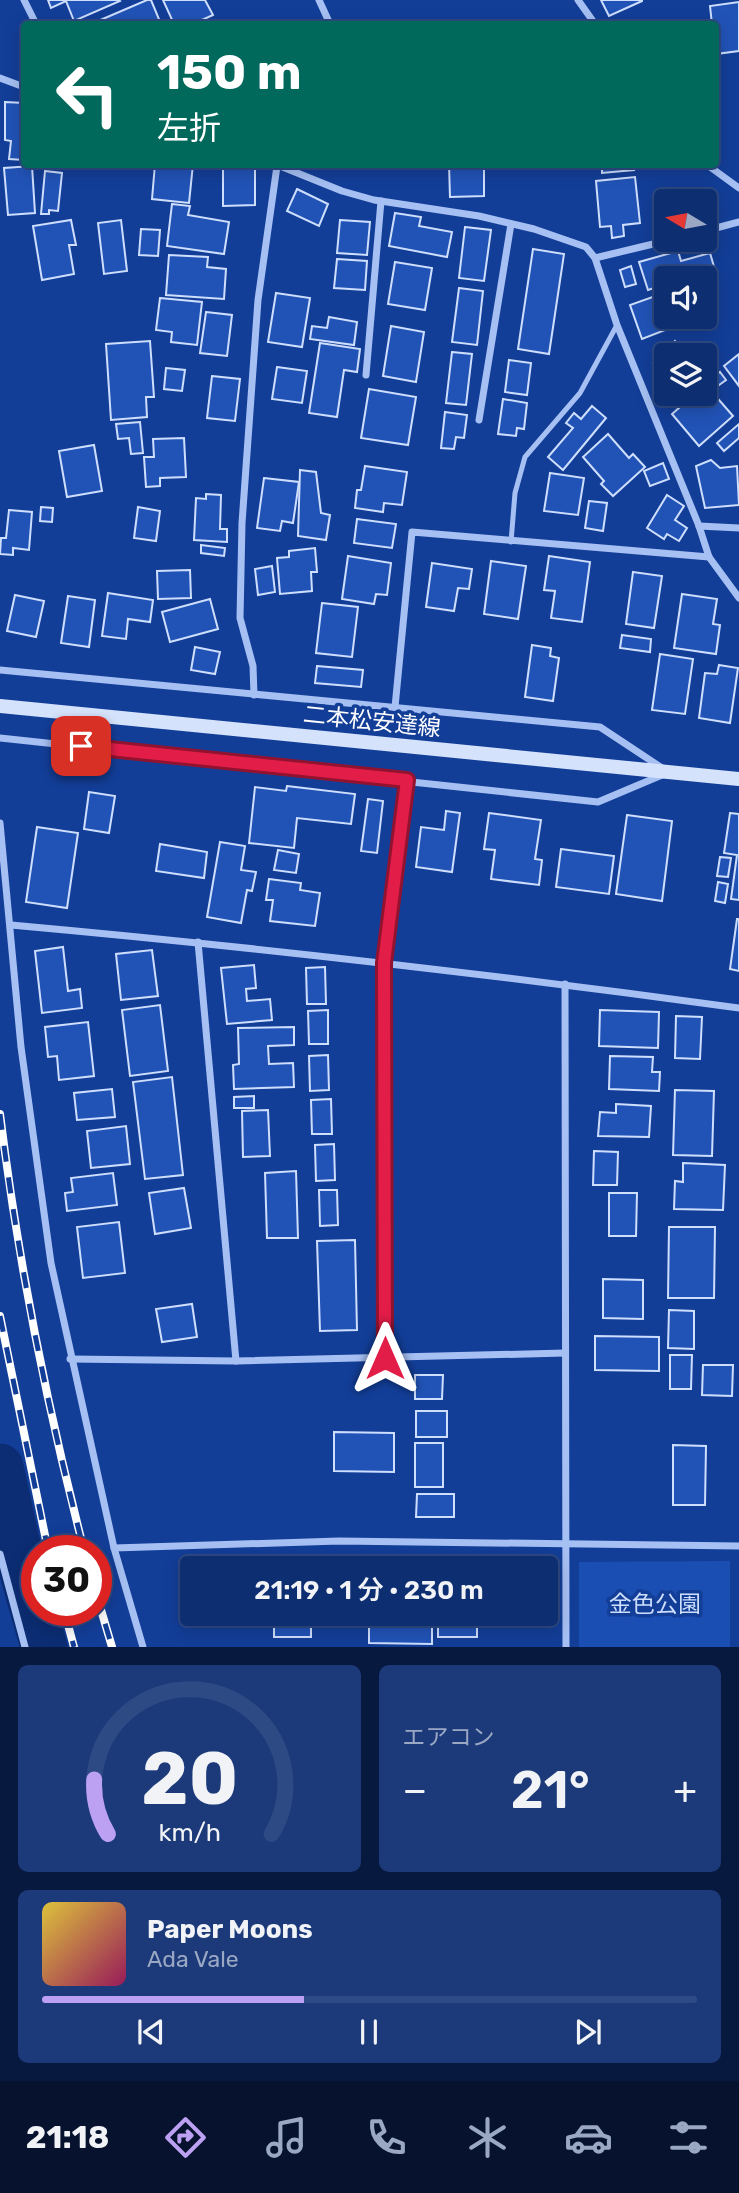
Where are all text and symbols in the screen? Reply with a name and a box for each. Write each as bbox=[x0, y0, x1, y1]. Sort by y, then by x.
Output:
text: 150 m bbox=[157, 43, 302, 101]
icon: left bbox=[42, 49, 133, 140]
text: 左折 bbox=[157, 109, 221, 147]
north arrow bbox=[654, 189, 718, 252]
map controls bbox=[654, 189, 717, 406]
button: sound bbox=[654, 266, 717, 329]
button: layers bbox=[654, 343, 717, 406]
street label: 二本松安達線 bbox=[302, 700, 442, 742]
pin bbox=[51, 716, 111, 776]
icon: arrive bbox=[62, 727, 100, 765]
position arrow bbox=[348, 1321, 422, 1395]
speed limit sign: 30 bbox=[21, 1535, 112, 1626]
text: 21:19 · 1 分 · 230 m bbox=[254, 1575, 484, 1606]
park label: 金色公園 bbox=[609, 1590, 701, 1618]
text: エアコン bbox=[403, 1723, 495, 1751]
text: 20 bbox=[141, 1737, 238, 1823]
text: 21° bbox=[511, 1759, 590, 1821]
text: − bbox=[403, 1767, 427, 1813]
text: + bbox=[673, 1767, 697, 1813]
text: km/h bbox=[158, 1818, 220, 1847]
text: Paper Moons bbox=[147, 1914, 313, 1945]
text: Ada Vale bbox=[147, 1945, 239, 1973]
icon: previous bbox=[132, 2013, 170, 2051]
icon: pause bbox=[350, 2013, 388, 2051]
icon: next bbox=[569, 2013, 607, 2051]
icon: directions bbox=[161, 2113, 210, 2162]
icon: music bbox=[262, 2113, 311, 2162]
icon: phone bbox=[362, 2113, 411, 2162]
icon: climate bbox=[463, 2113, 512, 2162]
icon: car bbox=[564, 2113, 613, 2162]
icon: filters bbox=[664, 2113, 713, 2162]
text: 21:18 bbox=[26, 2118, 109, 2156]

